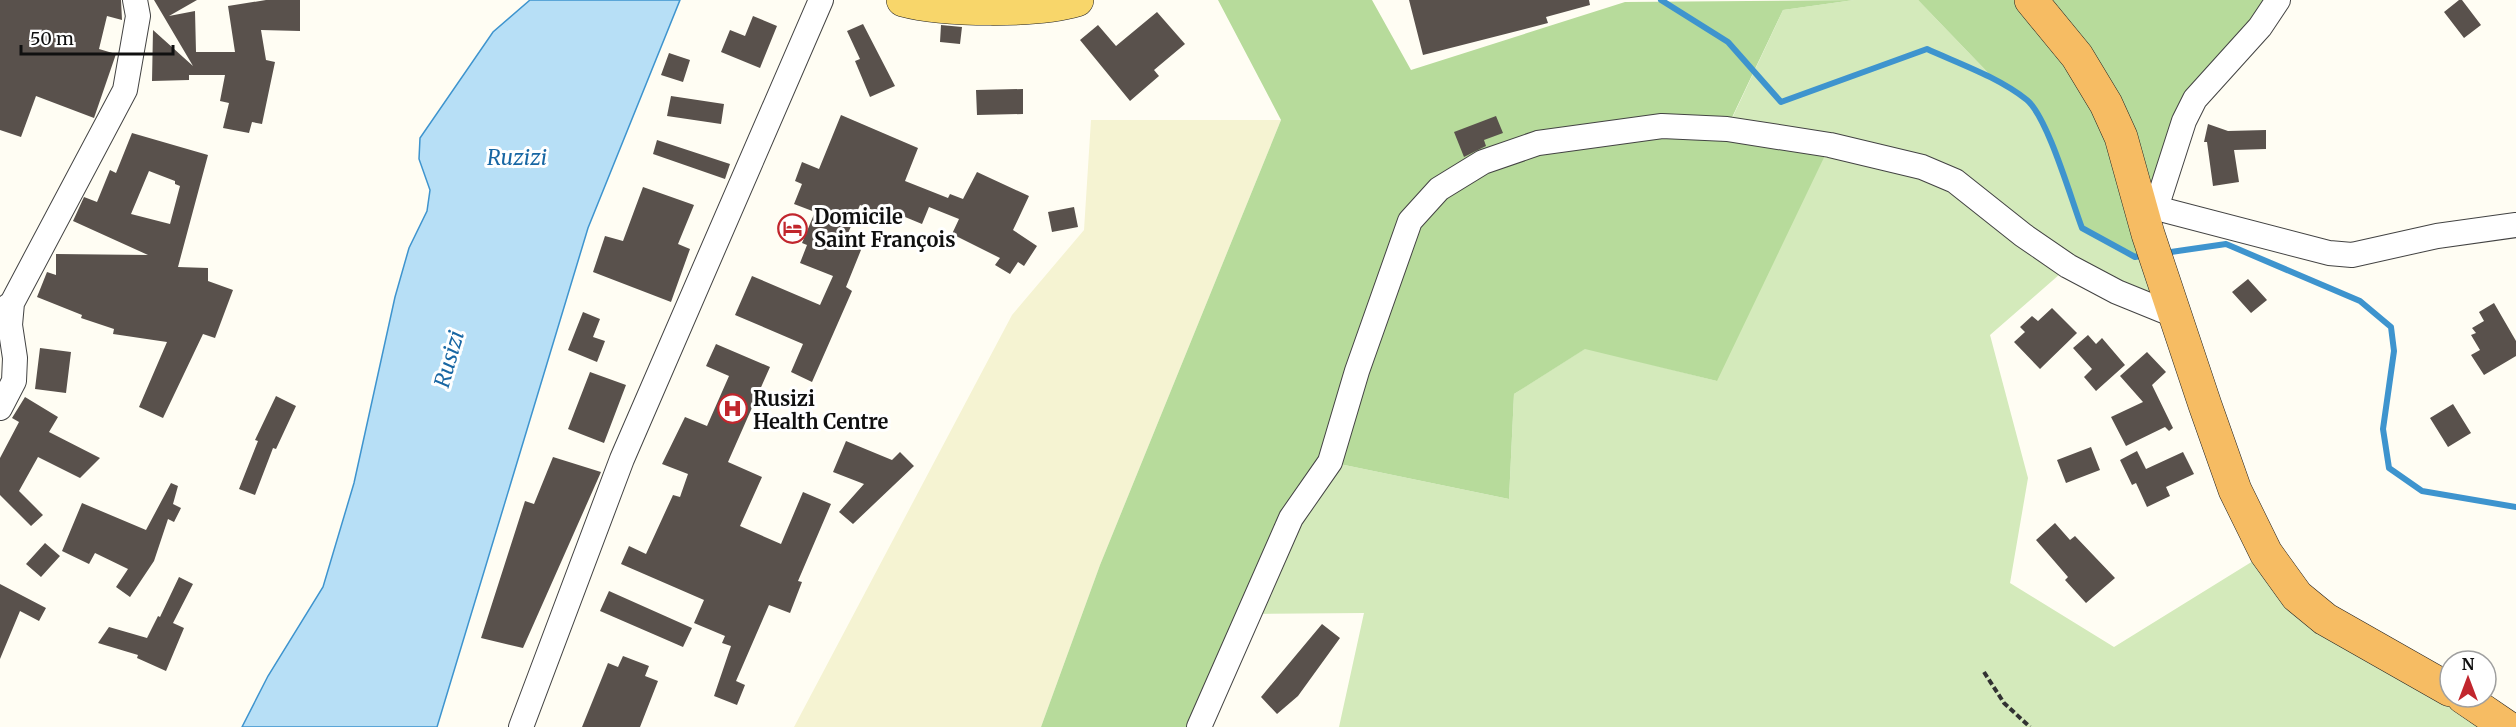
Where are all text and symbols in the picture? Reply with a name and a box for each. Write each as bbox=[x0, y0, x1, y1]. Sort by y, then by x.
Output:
scale bar bbox=[21, 18, 172, 56]
text: 50 m bbox=[30, 27, 74, 50]
water label: Ruzizi bbox=[487, 144, 547, 171]
place label: Domicile Saint François bbox=[814, 204, 955, 252]
hotel icon: Domicile Saint François bbox=[777, 212, 809, 244]
water label: Rusizi bbox=[428, 327, 470, 391]
place label: Rusizi Health Centre bbox=[753, 386, 888, 434]
hospital icon: Rusizi Health Centre bbox=[716, 393, 748, 425]
north arrow bbox=[2438, 649, 2498, 709]
text: N bbox=[2462, 654, 2475, 674]

